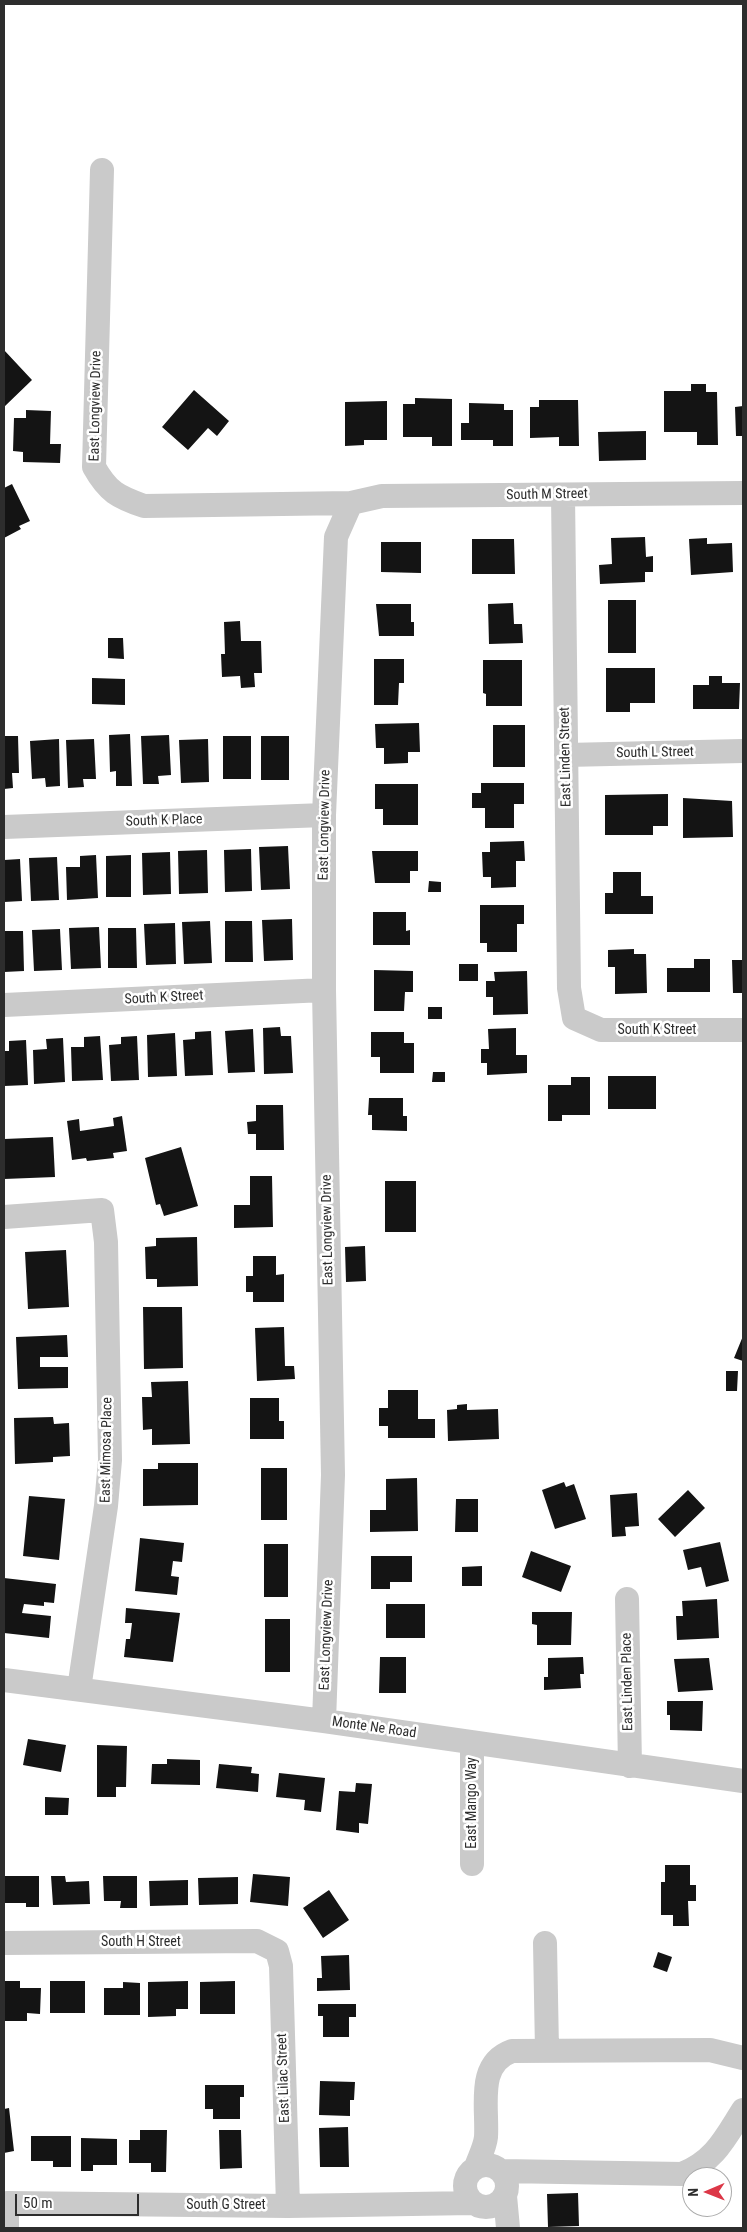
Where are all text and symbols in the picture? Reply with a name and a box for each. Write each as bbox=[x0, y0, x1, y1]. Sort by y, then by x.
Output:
street label: East Longview Drive bbox=[87, 350, 105, 462]
street label: South M Street bbox=[506, 486, 588, 504]
street label: East Linden Street bbox=[557, 707, 575, 807]
street label: South L Street bbox=[616, 744, 694, 762]
street label: East Longview Drive bbox=[316, 769, 334, 881]
street label: South K Place bbox=[125, 811, 203, 831]
street label: South K Street bbox=[124, 988, 204, 1008]
street label: South K Street bbox=[618, 1022, 696, 1038]
street label: East Longview Drive bbox=[319, 1174, 337, 1286]
street label: East Mimosa Place bbox=[98, 1397, 116, 1503]
street label: East Longview Drive bbox=[317, 1579, 337, 1691]
street label: East Linden Place bbox=[619, 1633, 637, 1731]
street label: Monte Ne Road bbox=[331, 1714, 417, 1742]
street label: East Mango Way bbox=[464, 1757, 480, 1849]
street label: South H Street bbox=[101, 1934, 181, 1950]
street label: East Lilac Street bbox=[274, 2033, 294, 2123]
north arrow bbox=[682, 2167, 732, 2217]
scale bar bbox=[18, 2184, 141, 2216]
text: N bbox=[685, 2188, 701, 2197]
text: 50 m bbox=[23, 2194, 53, 2212]
street label: South G Street bbox=[186, 2197, 266, 2213]

